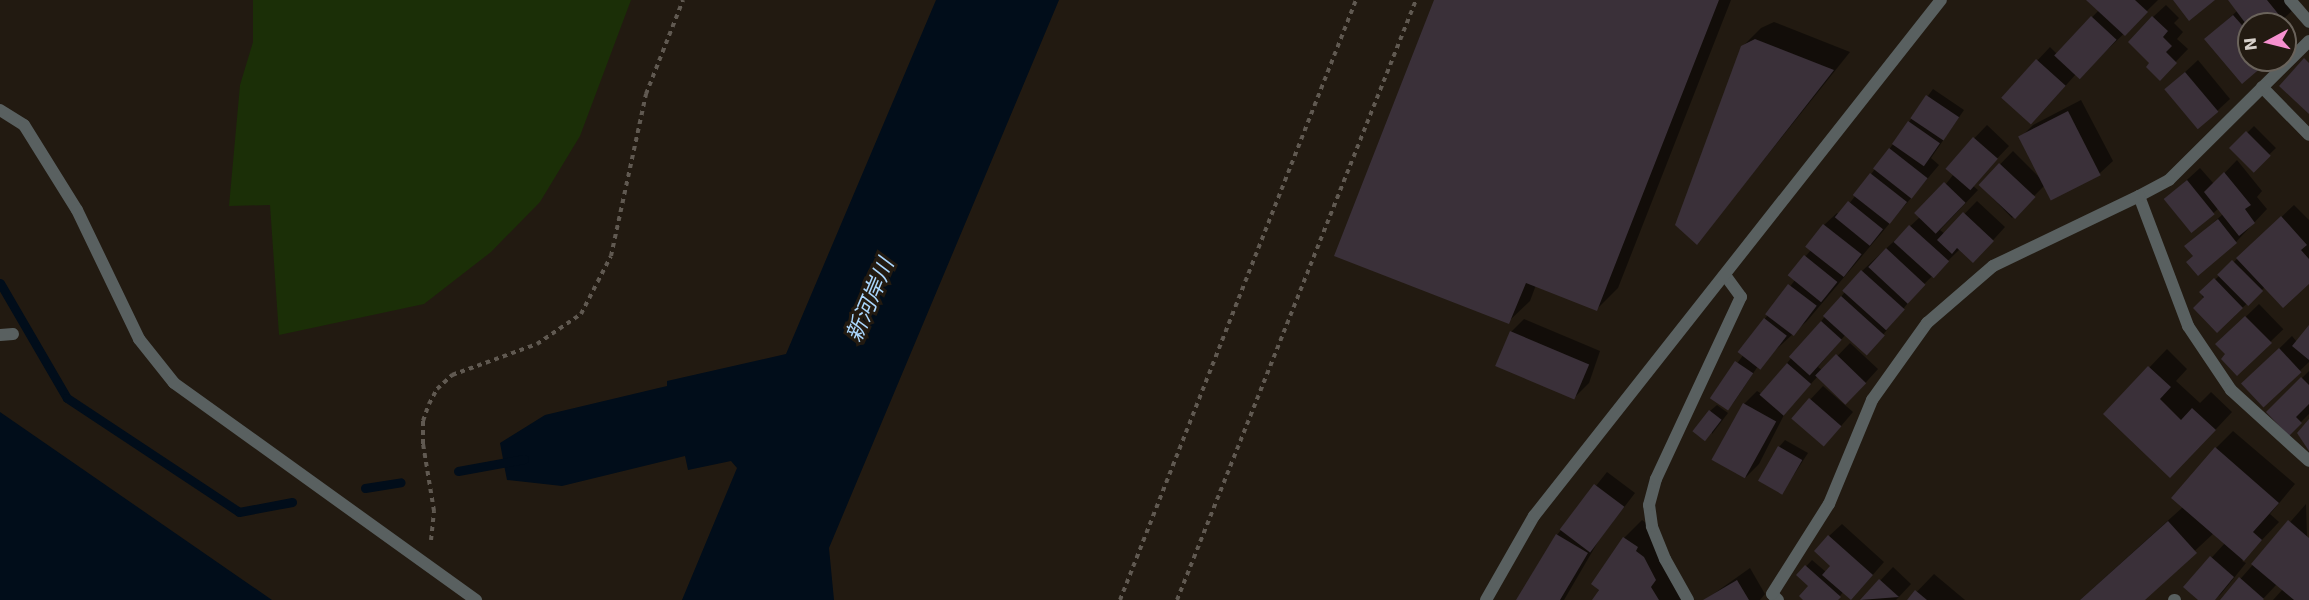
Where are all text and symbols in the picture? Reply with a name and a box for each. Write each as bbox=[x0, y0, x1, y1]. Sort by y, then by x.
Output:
north arrow bbox=[2237, 12, 2297, 72]
text: N bbox=[2240, 36, 2261, 52]
water label: 新河岸川 bbox=[841, 254, 899, 346]

